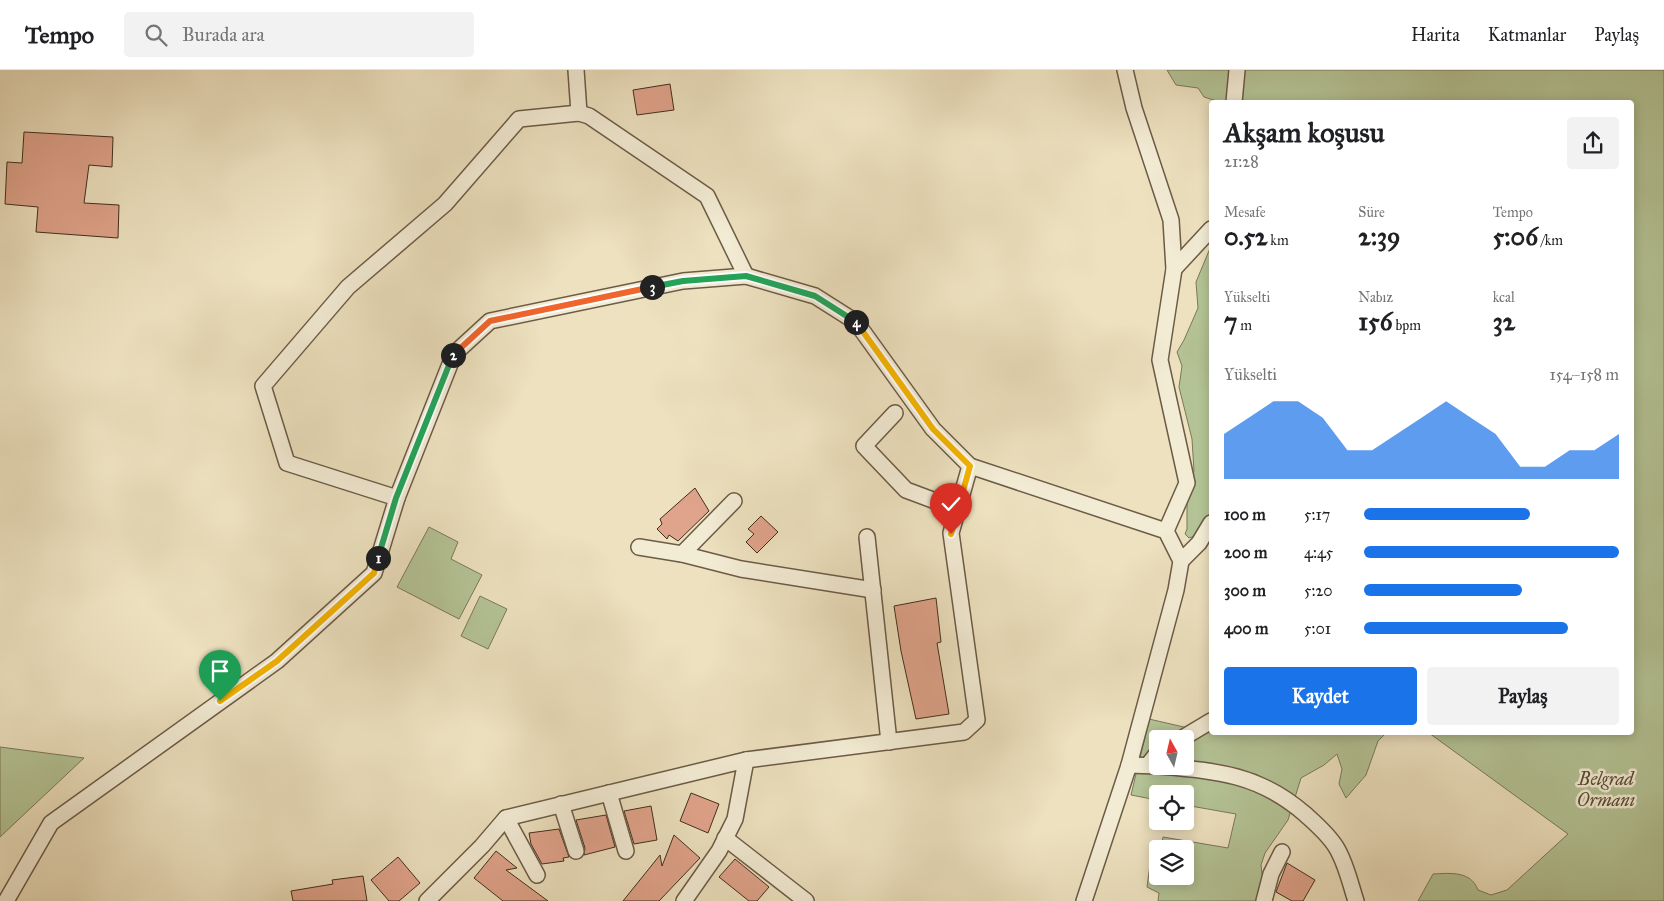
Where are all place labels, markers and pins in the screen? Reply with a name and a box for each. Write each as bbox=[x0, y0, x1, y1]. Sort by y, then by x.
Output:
pin: 3 bbox=[640, 274, 664, 300]
pin: 4 bbox=[844, 310, 868, 334]
pin: 2 bbox=[440, 342, 466, 368]
pin bbox=[930, 483, 972, 534]
pin: 1 bbox=[366, 546, 390, 570]
pin bbox=[199, 650, 241, 701]

